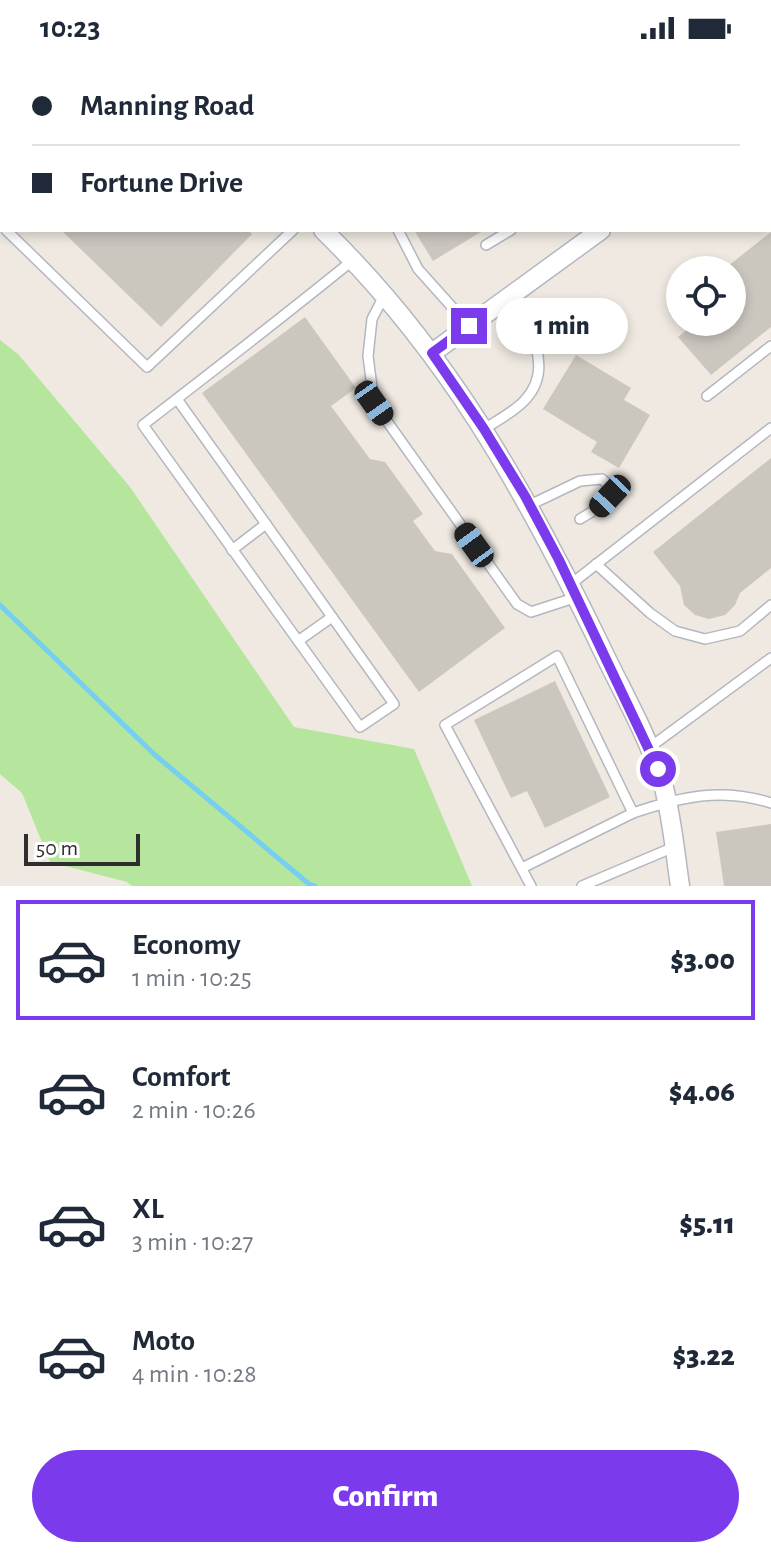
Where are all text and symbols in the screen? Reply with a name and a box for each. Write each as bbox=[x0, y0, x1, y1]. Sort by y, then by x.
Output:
text: 10:23 bbox=[40, 13, 100, 43]
text: Manning Road bbox=[80, 91, 254, 121]
text: Fortune Drive bbox=[80, 168, 243, 198]
map controls bbox=[666, 256, 746, 336]
button: locate bbox=[666, 256, 746, 336]
callout: 1 min bbox=[497, 298, 629, 354]
route end bbox=[451, 308, 487, 344]
text: 1 min bbox=[534, 313, 590, 339]
car bbox=[350, 376, 398, 430]
car bbox=[585, 470, 635, 522]
car bbox=[450, 519, 498, 571]
route start bbox=[640, 751, 676, 787]
scale bar bbox=[24, 830, 140, 866]
text: 50 m bbox=[36, 837, 78, 859]
icon: car bbox=[36, 924, 108, 996]
text: Economy bbox=[132, 930, 241, 960]
text: $3.00 bbox=[670, 945, 735, 975]
text: 1 min · 10:25 bbox=[132, 965, 252, 991]
icon: car bbox=[36, 1056, 108, 1128]
text: Comfort bbox=[132, 1062, 231, 1092]
text: $4.06 bbox=[669, 1077, 735, 1107]
text: 2 min · 10:26 bbox=[132, 1097, 256, 1123]
icon: car bbox=[36, 1188, 108, 1260]
text: XL bbox=[132, 1194, 164, 1224]
text: $5.11 bbox=[679, 1209, 735, 1239]
text: 3 min · 10:27 bbox=[132, 1229, 253, 1255]
icon: car bbox=[36, 1320, 108, 1392]
text: Moto bbox=[132, 1326, 195, 1356]
text: $3.22 bbox=[672, 1341, 735, 1371]
text: 4 min · 10:28 bbox=[132, 1361, 257, 1387]
button: Confirm bbox=[32, 1450, 739, 1542]

